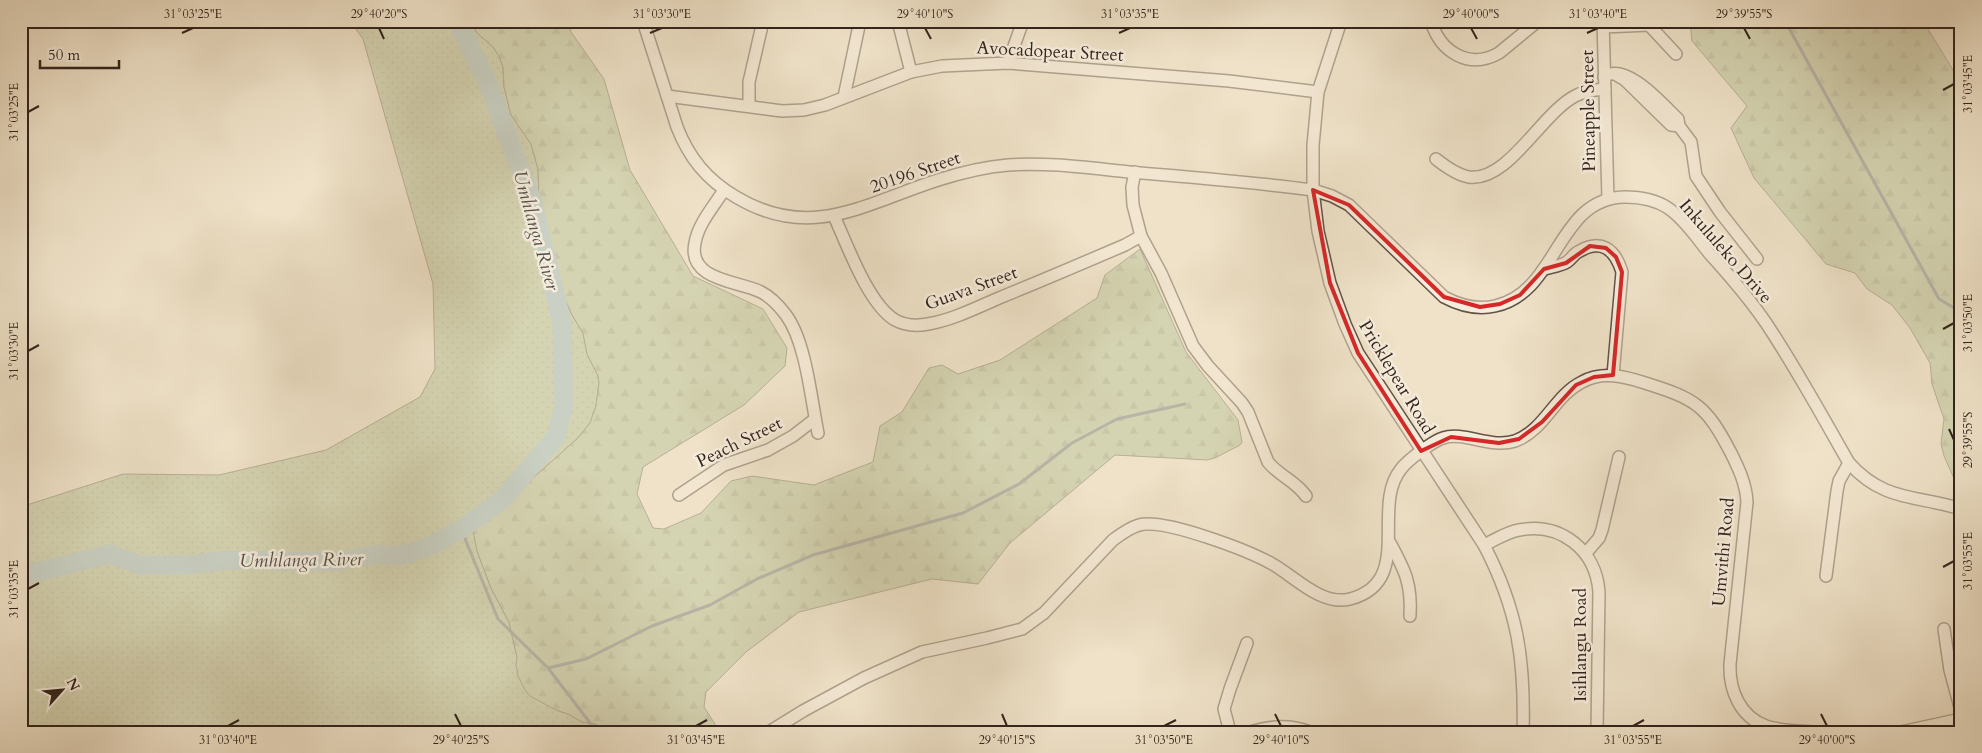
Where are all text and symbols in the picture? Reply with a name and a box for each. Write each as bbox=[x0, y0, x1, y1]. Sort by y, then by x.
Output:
text: 31°03'25"E bbox=[164, 6, 222, 22]
text: 29°40'20"S bbox=[351, 6, 407, 22]
text: 31°03'30"E bbox=[633, 6, 691, 22]
text: 29°40'10"S bbox=[897, 6, 953, 22]
text: 31°03'35"E bbox=[1101, 6, 1159, 22]
text: 29°40'00"S bbox=[1443, 6, 1499, 22]
text: 31°03'40"E bbox=[1569, 6, 1627, 22]
text: 29°39'55"S bbox=[1716, 6, 1772, 22]
street label: Avocadopear Street bbox=[976, 35, 1124, 68]
scale bar bbox=[40, 38, 119, 70]
text: 50 m bbox=[48, 45, 80, 65]
street label: Pineapple Street bbox=[1575, 50, 1602, 172]
text: 31°03'45"E bbox=[1960, 55, 1976, 113]
text: 31°03'25"E bbox=[6, 83, 22, 141]
street label: 20196 Street bbox=[867, 145, 964, 200]
water label: Umhlanga River bbox=[506, 167, 566, 294]
street label: Inkululeko Drive bbox=[1673, 194, 1778, 309]
street label: Guava Street bbox=[921, 260, 1021, 317]
text: 31°03'50"E bbox=[1960, 294, 1976, 352]
street label: Pricklepear Road bbox=[1353, 315, 1441, 439]
text: 31°03'30"E bbox=[6, 322, 22, 380]
street label: Peach Street bbox=[692, 411, 787, 474]
text: 29°39'55"S bbox=[1960, 412, 1976, 468]
street label: Umvithi Road bbox=[1706, 496, 1741, 607]
text: 31°03'55"E bbox=[1960, 532, 1976, 590]
water label: Umhlanga River bbox=[239, 546, 364, 574]
text: 31°03'35"E bbox=[6, 560, 22, 618]
street label: Isihlangu Road bbox=[1568, 588, 1593, 702]
north arrow bbox=[38, 666, 88, 716]
text: N bbox=[62, 675, 84, 694]
text: 31°03'40"E bbox=[199, 732, 257, 748]
text: 29°40'25"S bbox=[433, 732, 489, 748]
text: 31°03'45"E bbox=[667, 732, 725, 748]
text: 29°40'15"S bbox=[979, 732, 1035, 748]
text: 31°03'50"E bbox=[1135, 732, 1193, 748]
text: 29°40'10"S bbox=[1253, 732, 1309, 748]
text: 31°03'55"E bbox=[1604, 732, 1662, 748]
text: 29°40'00"S bbox=[1799, 732, 1855, 748]

